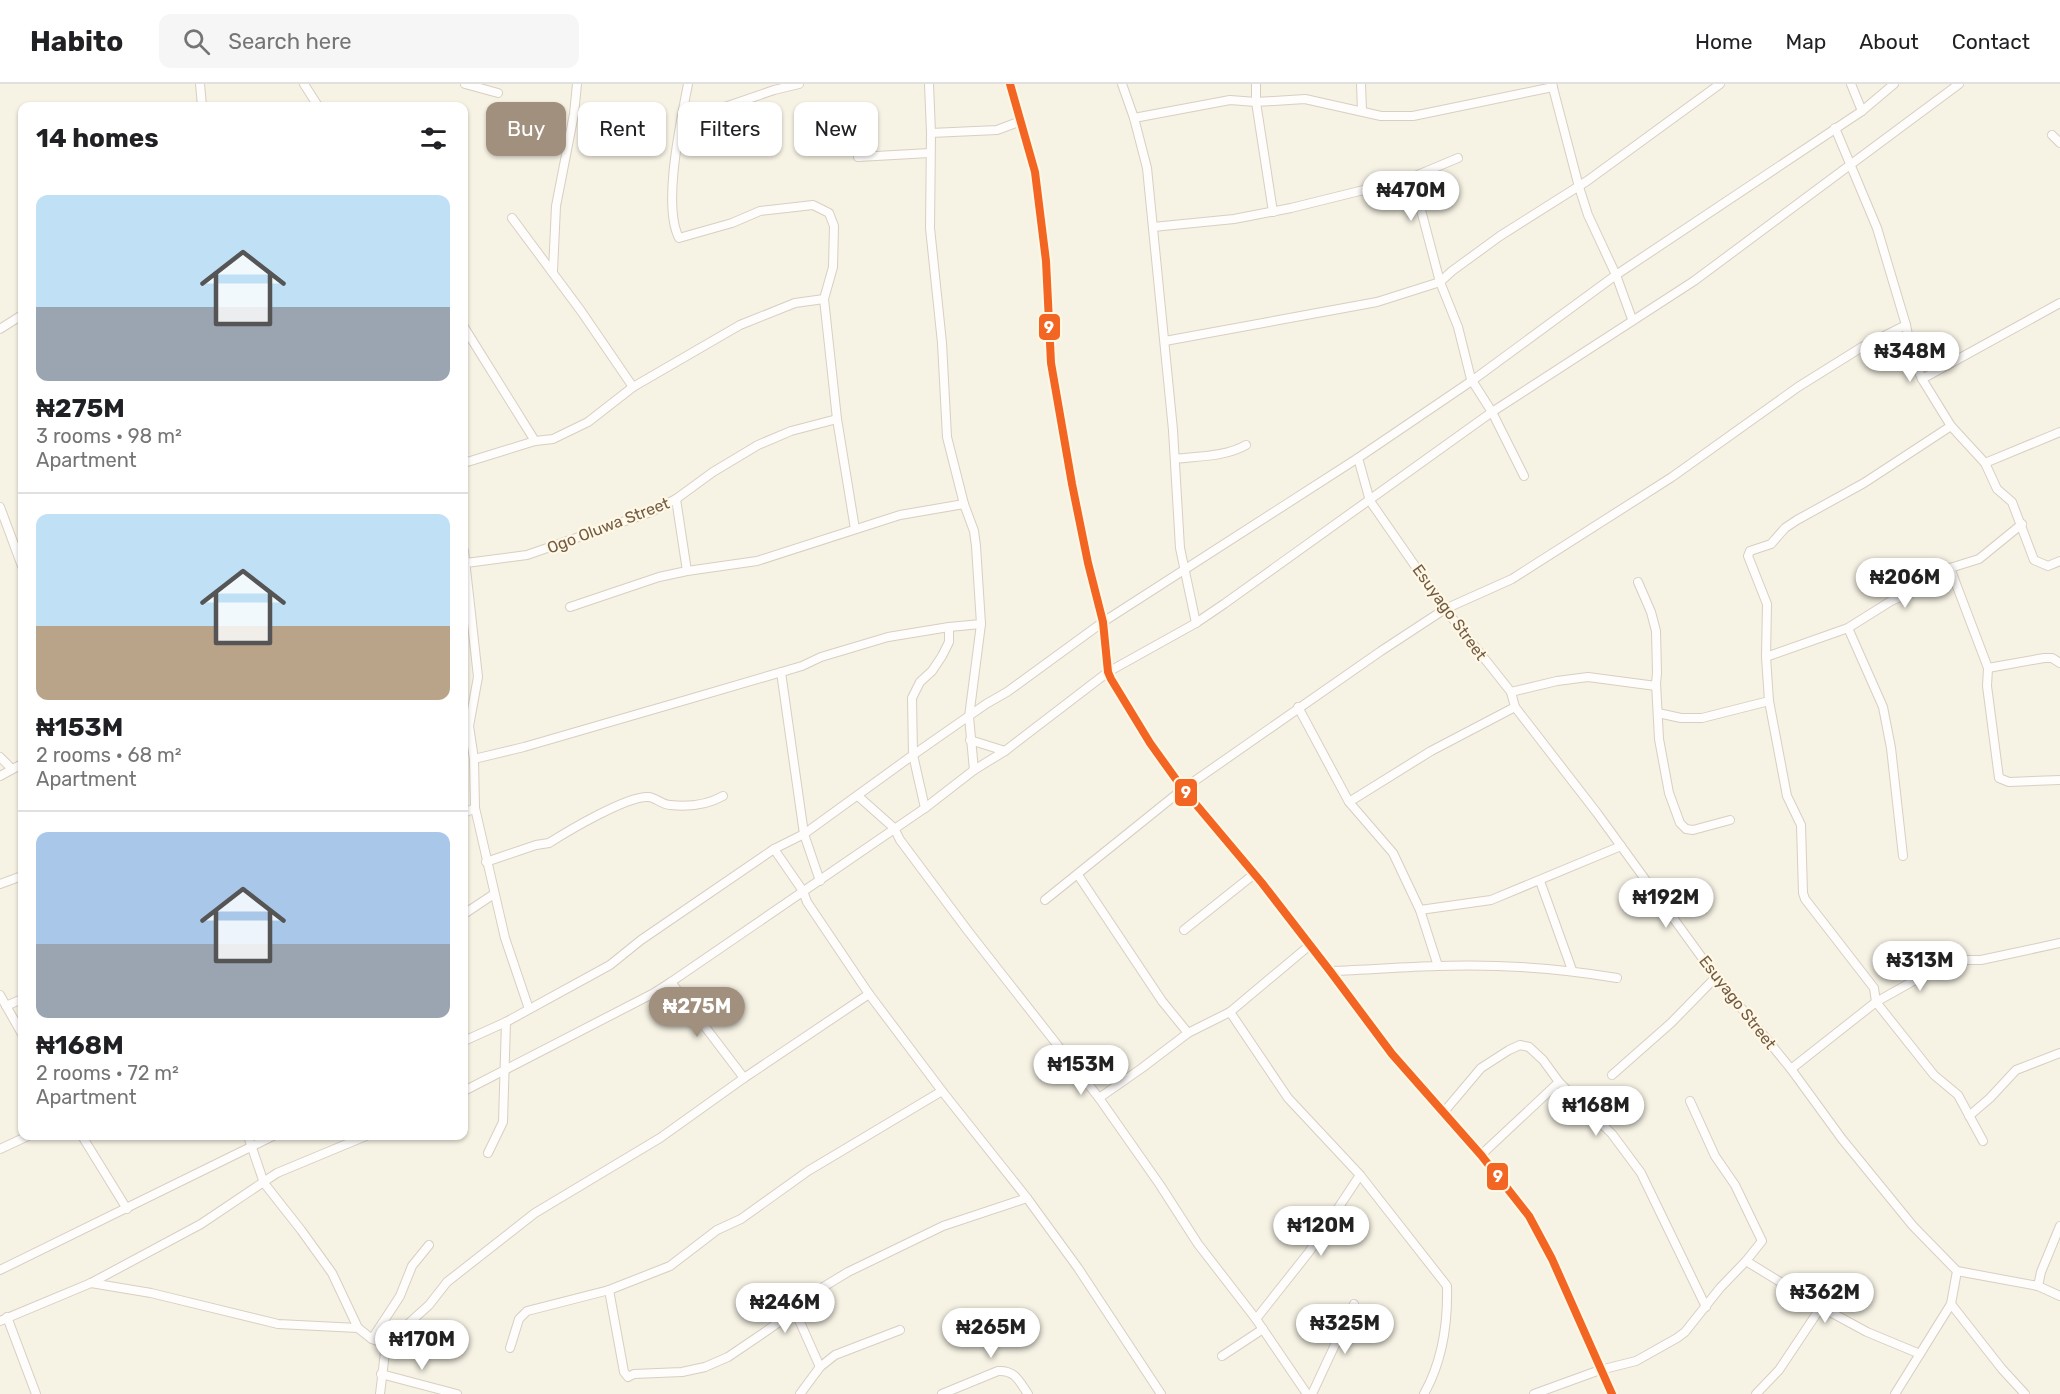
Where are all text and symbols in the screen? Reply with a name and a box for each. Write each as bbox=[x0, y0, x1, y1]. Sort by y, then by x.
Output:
search box bbox=[159, 14, 579, 68]
text: Habito bbox=[30, 25, 123, 58]
icon: search bbox=[180, 25, 213, 58]
text: Search here bbox=[228, 28, 352, 55]
text: Home bbox=[1695, 29, 1752, 54]
text: Map bbox=[1785, 29, 1826, 54]
text: About bbox=[1859, 29, 1919, 54]
text: Contact bbox=[1952, 29, 2030, 54]
chip: Buy bbox=[486, 102, 566, 156]
chip: Rent bbox=[578, 102, 666, 156]
chip: Filters bbox=[678, 102, 782, 156]
chip: New bbox=[794, 102, 878, 156]
icon: filters bbox=[417, 122, 450, 155]
text: 14 homes bbox=[36, 123, 159, 154]
pin: ₦470M bbox=[1369, 171, 1453, 222]
text: ₦470M bbox=[1376, 178, 1446, 202]
icon: home bbox=[189, 234, 297, 342]
line badge: 9 bbox=[1038, 313, 1061, 341]
text: 9 bbox=[1044, 318, 1054, 337]
pin: ₦348M bbox=[1868, 332, 1952, 383]
text: ₦348M bbox=[1874, 339, 1946, 363]
text: ₦275M bbox=[36, 393, 125, 424]
text: 3 rooms · 98 m² bbox=[36, 424, 182, 448]
text: Apartment bbox=[36, 448, 137, 472]
street label: Ogo Oluwa Street bbox=[544, 493, 672, 558]
icon: home bbox=[189, 553, 297, 661]
pin: ₦206M bbox=[1863, 558, 1947, 609]
street label: Esuyago Street bbox=[1408, 561, 1491, 664]
text: ₦206M bbox=[1870, 565, 1940, 589]
text: ₦153M bbox=[36, 712, 123, 743]
text: 2 rooms · 68 m² bbox=[36, 743, 182, 767]
text: Apartment bbox=[36, 767, 137, 791]
line badge: 9 bbox=[1174, 778, 1198, 807]
text: 9 bbox=[1181, 783, 1191, 802]
icon: home bbox=[189, 871, 297, 979]
pin: ₦192M bbox=[1624, 878, 1708, 929]
text: ₦192M bbox=[1633, 885, 1699, 909]
pin: ₦313M bbox=[1878, 941, 1962, 992]
text: ₦313M bbox=[1886, 948, 1954, 972]
street label: Esuyago Street bbox=[1695, 952, 1780, 1053]
pin: ₦275M bbox=[655, 987, 739, 1038]
text: ₦275M bbox=[663, 994, 731, 1018]
text: ₦168M bbox=[36, 1030, 124, 1061]
pin: ₦153M bbox=[1039, 1045, 1123, 1096]
text: ₦153M bbox=[1047, 1052, 1115, 1076]
text: 2 rooms · 72 m² bbox=[36, 1061, 179, 1085]
text: Apartment bbox=[36, 1085, 137, 1109]
pin: ₦168M bbox=[1554, 1086, 1638, 1137]
text: ₦168M bbox=[1562, 1093, 1630, 1117]
line badge: 9 bbox=[1486, 1162, 1509, 1191]
text: 9 bbox=[1493, 1167, 1503, 1186]
pin: ₦120M bbox=[1279, 1206, 1363, 1257]
text: ₦120M bbox=[1287, 1213, 1355, 1237]
pin: ₦362M bbox=[1783, 1273, 1867, 1324]
text: ₦362M bbox=[1790, 1280, 1860, 1304]
pin: ₦246M bbox=[743, 1283, 827, 1334]
text: ₦246M bbox=[750, 1290, 820, 1314]
pin: ₦325M bbox=[1303, 1304, 1387, 1355]
pin: ₦265M bbox=[949, 1308, 1033, 1359]
text: ₦325M bbox=[1310, 1311, 1380, 1335]
text: ₦265M bbox=[956, 1315, 1026, 1339]
pin: ₦170M bbox=[380, 1320, 464, 1371]
text: ₦170M bbox=[389, 1327, 455, 1351]

